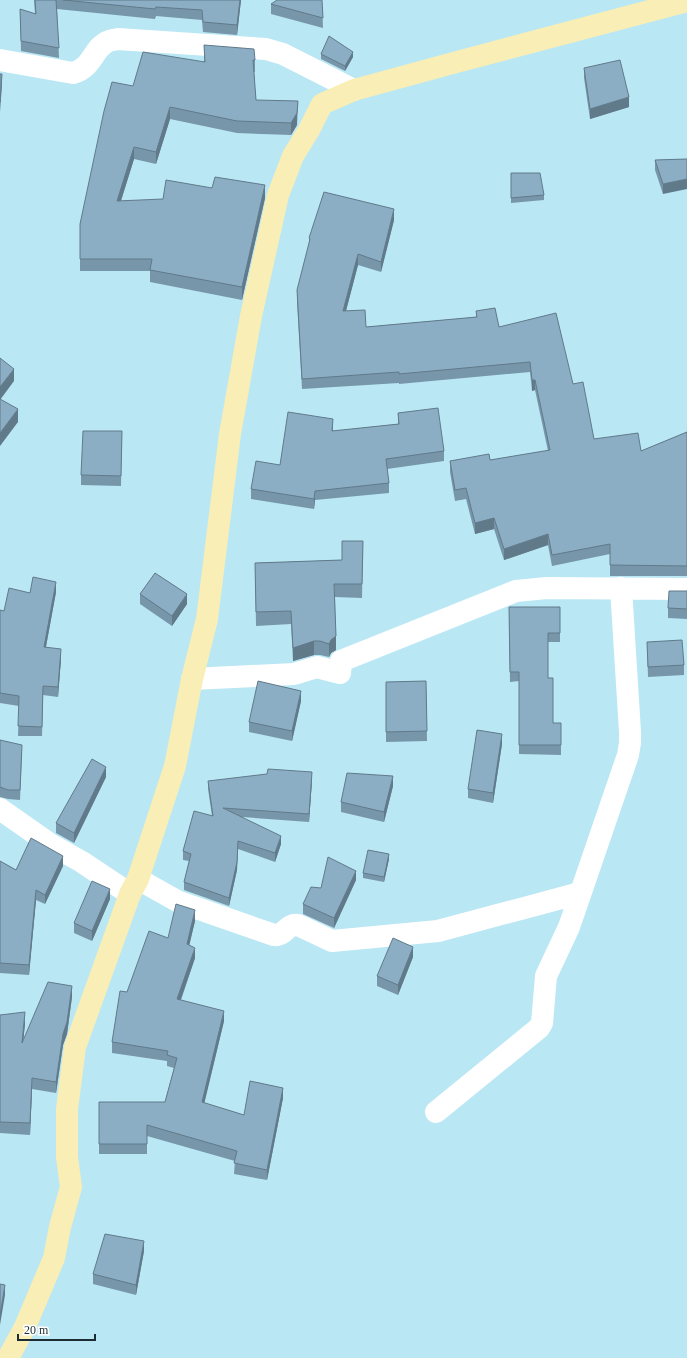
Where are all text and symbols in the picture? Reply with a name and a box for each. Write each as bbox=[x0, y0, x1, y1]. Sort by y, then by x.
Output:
scale bar bbox=[18, 1316, 95, 1342]
text: 20 m bbox=[24, 1323, 49, 1337]

